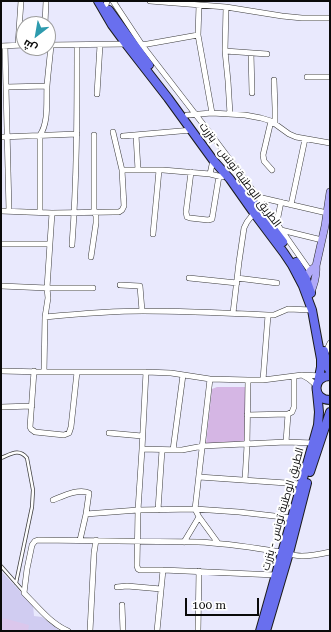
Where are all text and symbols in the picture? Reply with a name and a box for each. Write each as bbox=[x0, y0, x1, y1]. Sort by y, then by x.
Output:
north arrow bbox=[16, 16, 56, 56]
text: ش bbox=[21, 37, 39, 55]
street label: الطريق الوطنية تونس - بنزرت bbox=[196, 120, 284, 230]
street label: الطريق الوطنية تونس - بنزرت bbox=[259, 446, 307, 572]
scale bar bbox=[187, 590, 261, 616]
text: 100 m bbox=[192, 598, 226, 612]

